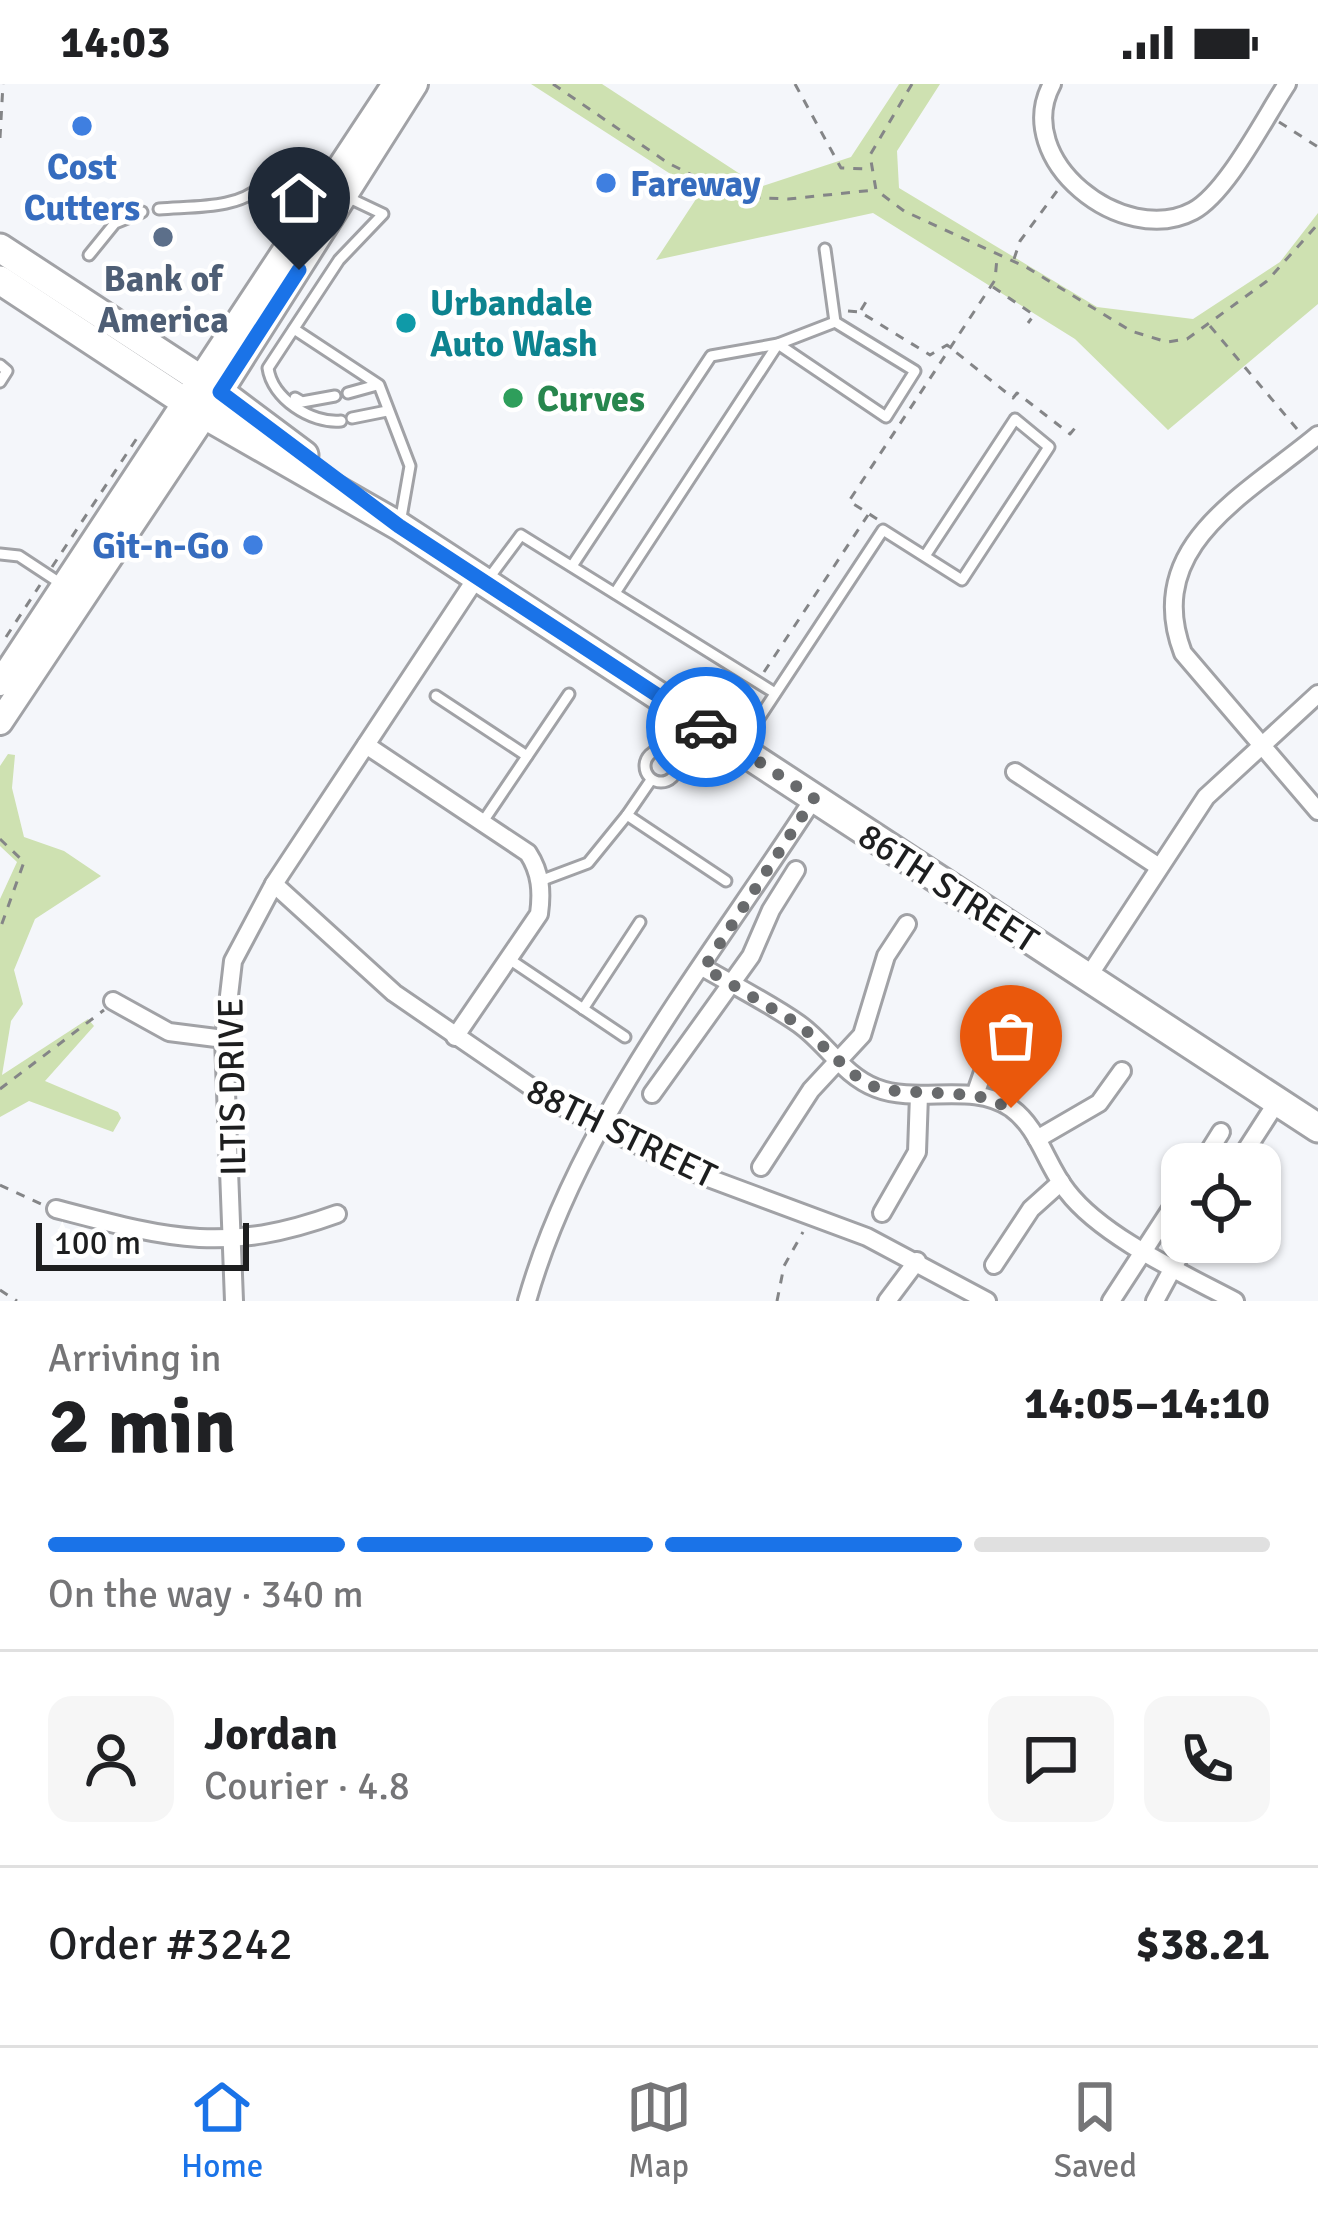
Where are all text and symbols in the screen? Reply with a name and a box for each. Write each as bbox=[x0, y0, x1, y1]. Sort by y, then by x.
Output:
text: 14:03 bbox=[60, 15, 170, 70]
marker: Cost Cutters bbox=[69, 113, 95, 139]
place label: Cost Cutters bbox=[24, 145, 140, 231]
pin bbox=[248, 147, 350, 270]
place label: Fareway bbox=[630, 162, 761, 207]
icon: home bbox=[266, 165, 332, 231]
marker: Fareway bbox=[593, 170, 619, 196]
marker: Bank of America bbox=[150, 224, 176, 250]
place label: Bank of America bbox=[97, 257, 229, 343]
place label: Urbandale Auto Wash bbox=[430, 281, 598, 367]
marker: Urbandale Auto Wash bbox=[393, 310, 419, 336]
place label: Curves bbox=[537, 377, 645, 422]
marker: Curves bbox=[500, 385, 526, 411]
place label: Git-n-Go bbox=[92, 524, 229, 569]
marker: Git-n-Go bbox=[240, 532, 266, 558]
courier bbox=[646, 667, 766, 787]
icon: car bbox=[673, 694, 739, 760]
street label: 86TH STREET bbox=[850, 813, 1047, 963]
pin bbox=[960, 985, 1062, 1108]
street label: ILTIS DRIVE bbox=[208, 998, 257, 1176]
icon: bag bbox=[978, 1003, 1044, 1069]
street label: 88TH STREET bbox=[519, 1068, 724, 1199]
map controls bbox=[1161, 1143, 1281, 1263]
button: locate bbox=[1161, 1143, 1281, 1263]
scale bar bbox=[36, 1217, 249, 1270]
text: 100 m bbox=[54, 1223, 141, 1264]
text: Arriving in bbox=[48, 1334, 222, 1382]
text: 14:05–14:10 bbox=[1024, 1376, 1270, 1431]
text: 2 min bbox=[48, 1379, 236, 1475]
text: On the way · 340 m bbox=[48, 1570, 364, 1618]
button: person bbox=[48, 1696, 174, 1822]
button: chat bbox=[988, 1696, 1114, 1822]
button: phone bbox=[1144, 1696, 1270, 1822]
text: Jordan bbox=[204, 1707, 338, 1762]
text: Courier · 4.8 bbox=[204, 1762, 410, 1810]
text: Order #3242 bbox=[48, 1917, 293, 1972]
text: $38.21 bbox=[1136, 1917, 1270, 1972]
tab: Home bbox=[181, 2074, 263, 2187]
tab: Map bbox=[626, 2074, 692, 2187]
tab: Saved bbox=[1054, 2074, 1137, 2187]

